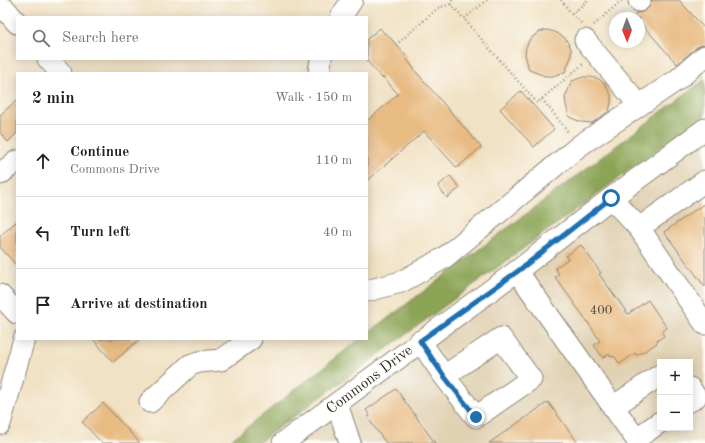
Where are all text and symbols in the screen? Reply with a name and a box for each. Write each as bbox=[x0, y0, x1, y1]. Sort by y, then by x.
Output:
north arrow bbox=[609, 12, 645, 48]
search box bbox=[16, 16, 368, 60]
icon: search bbox=[30, 27, 52, 49]
text: Search here bbox=[62, 31, 139, 46]
text: 2 min bbox=[32, 90, 75, 107]
text: Walk · 150 m bbox=[275, 91, 352, 104]
text: Continue bbox=[70, 145, 129, 160]
icon: ahead bbox=[32, 150, 54, 172]
text: 110 m bbox=[315, 154, 352, 167]
text: Commons Drive bbox=[70, 163, 160, 176]
route start bbox=[602, 189, 620, 207]
icon: left bbox=[32, 222, 54, 244]
text: Turn left bbox=[70, 225, 130, 240]
text: 40 m bbox=[323, 226, 352, 239]
icon: arrive bbox=[32, 294, 54, 316]
text: Arrive at destination bbox=[70, 297, 208, 312]
house number: 400 bbox=[590, 304, 612, 317]
street label: Commons Drive bbox=[324, 343, 416, 417]
map controls bbox=[657, 359, 693, 431]
button: + bbox=[657, 359, 693, 395]
button: − bbox=[657, 395, 693, 431]
route end bbox=[467, 408, 485, 426]

